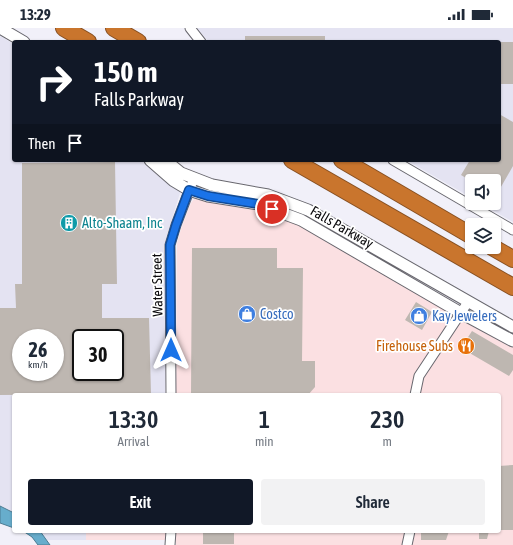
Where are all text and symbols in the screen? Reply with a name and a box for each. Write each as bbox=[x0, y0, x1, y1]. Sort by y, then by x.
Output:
text: 13:29 bbox=[20, 6, 51, 23]
icon: right bbox=[28, 56, 80, 108]
text: 150 m bbox=[94, 56, 157, 88]
text: Falls Parkway bbox=[94, 89, 184, 110]
icon: arrive bbox=[64, 132, 86, 154]
text: Then bbox=[28, 135, 56, 152]
map controls bbox=[465, 174, 501, 254]
button: sound bbox=[465, 174, 501, 210]
pin bbox=[255, 192, 289, 226]
icon: arrive bbox=[261, 198, 283, 220]
street label: Falls Parkway bbox=[308, 203, 377, 252]
building icon: Alto-Shaam, Inc bbox=[59, 213, 79, 233]
place label: Alto-Shaam, Inc bbox=[82, 215, 163, 231]
button: layers bbox=[465, 218, 501, 254]
street label: Water Street bbox=[148, 253, 166, 317]
shop icon: Costco bbox=[237, 304, 257, 324]
place label: Costco bbox=[260, 306, 293, 322]
shop icon: Kay Jewelers bbox=[409, 306, 429, 326]
place label: Kay Jewelers bbox=[432, 308, 497, 324]
speed limit sign: 30 bbox=[72, 329, 124, 381]
position arrow bbox=[150, 329, 192, 371]
restaurant icon: Firehouse Subs bbox=[456, 336, 476, 356]
text: 26 bbox=[29, 338, 47, 361]
place label: Firehouse Subs bbox=[376, 338, 453, 354]
text: km/h bbox=[28, 359, 48, 370]
text: 13:30 bbox=[109, 406, 158, 433]
text: 1 bbox=[259, 406, 270, 433]
text: 230 bbox=[370, 406, 404, 433]
text: Arrival bbox=[118, 434, 149, 449]
text: min bbox=[255, 434, 274, 449]
text: m bbox=[383, 434, 392, 449]
button: Exit bbox=[28, 479, 253, 525]
button: Share bbox=[261, 479, 485, 525]

